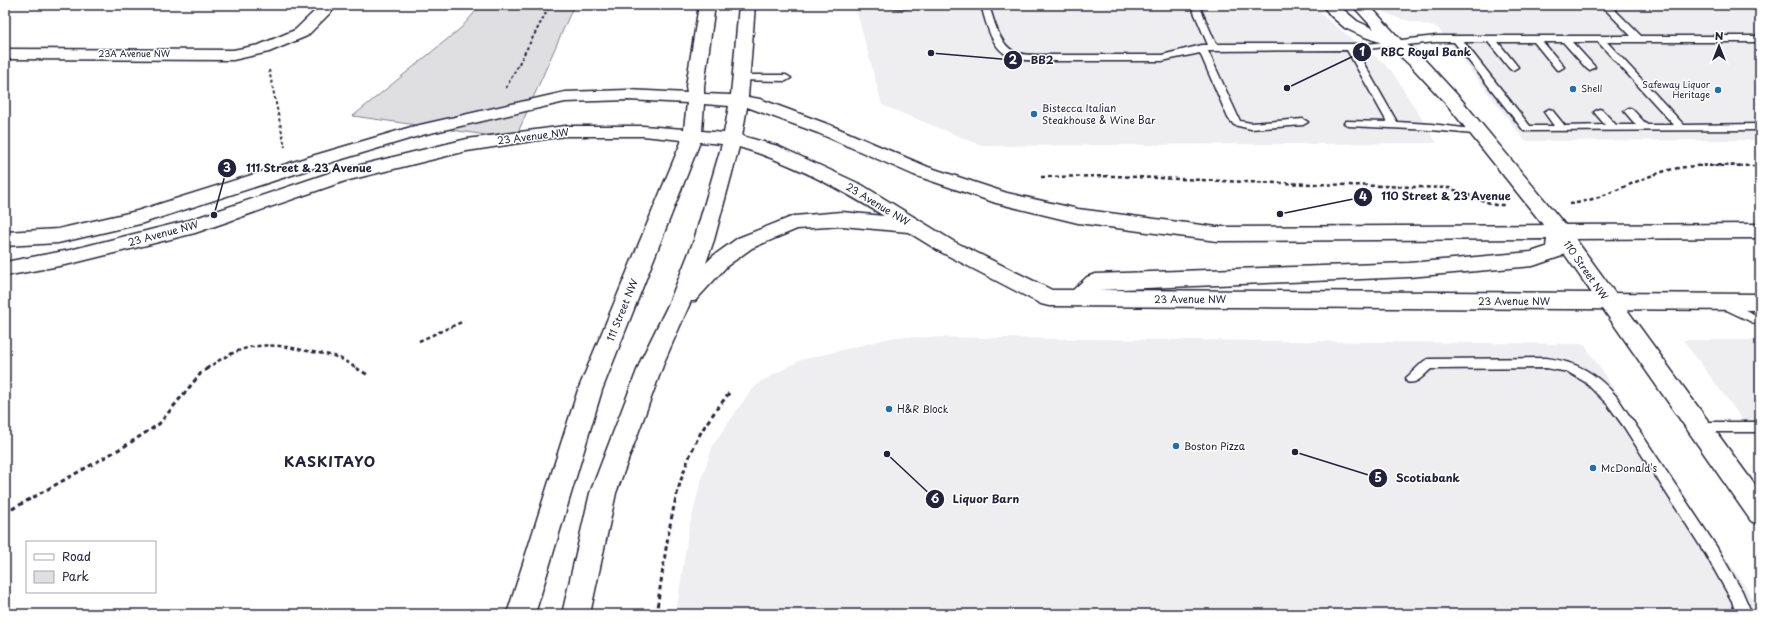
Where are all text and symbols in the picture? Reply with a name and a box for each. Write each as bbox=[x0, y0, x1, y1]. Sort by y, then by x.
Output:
north arrow bbox=[1699, 26, 1739, 66]
text: N bbox=[1715, 27, 1724, 44]
callout: RBC Royal Bank bbox=[1352, 41, 1479, 64]
text: 1 bbox=[1359, 42, 1365, 60]
text: RBC Royal Bank bbox=[1381, 43, 1472, 60]
street label: 23A Avenue NW bbox=[98, 46, 171, 60]
callout: BB2 bbox=[1003, 49, 1062, 72]
text: 2 bbox=[1009, 50, 1018, 68]
text: BB2 bbox=[1031, 51, 1054, 68]
place label: Safeway Liquor Heritage bbox=[1642, 77, 1711, 101]
place label: Shell bbox=[1581, 81, 1602, 95]
marker: Shell bbox=[1568, 84, 1578, 94]
marker: Safeway Liquor Heritage bbox=[1713, 85, 1723, 95]
place label: Bistecca Italian Steakhouse & Wine Bar bbox=[1042, 100, 1156, 127]
marker: Bistecca Italian Steakhouse & Wine Bar bbox=[1029, 109, 1039, 119]
street label: 23 Avenue NW bbox=[496, 124, 570, 147]
callout: 111 Street & 23 Avenue bbox=[217, 156, 380, 179]
text: 3 bbox=[223, 158, 231, 176]
text: 111 Street & 23 Avenue bbox=[246, 159, 372, 176]
street label: 23 Avenue NW bbox=[843, 179, 914, 229]
callout: 110 Street & 23 Avenue bbox=[1353, 185, 1520, 208]
text: 4 bbox=[1359, 187, 1367, 205]
text: 110 Street & 23 Avenue bbox=[1381, 187, 1511, 204]
street label: 23 Avenue NW bbox=[126, 216, 200, 249]
street label: 110 Street NW bbox=[1560, 237, 1613, 303]
street label: 111 Street NW bbox=[602, 276, 641, 343]
street label: 23 Avenue NW bbox=[1154, 291, 1227, 306]
street label: 23 Avenue NW bbox=[1478, 293, 1551, 308]
place label: H&R Block bbox=[897, 401, 949, 416]
marker: H&R Block bbox=[884, 404, 894, 414]
place label: Boston Pizza bbox=[1184, 438, 1246, 453]
marker: Boston Pizza bbox=[1171, 441, 1181, 451]
district label: KASKITAYO bbox=[284, 451, 376, 472]
place label: McDonald's bbox=[1601, 460, 1658, 475]
marker: McDonald's bbox=[1588, 463, 1598, 473]
callout: Scotiabank bbox=[1368, 466, 1468, 489]
text: 5 bbox=[1374, 468, 1382, 486]
text: Scotiabank bbox=[1396, 469, 1461, 486]
callout: Liquor Barn bbox=[925, 487, 1027, 510]
text: 6 bbox=[931, 489, 940, 507]
text: Liquor Barn bbox=[953, 490, 1019, 507]
legend bbox=[26, 541, 156, 593]
text: Road bbox=[62, 547, 91, 565]
text: Park bbox=[62, 567, 89, 585]

